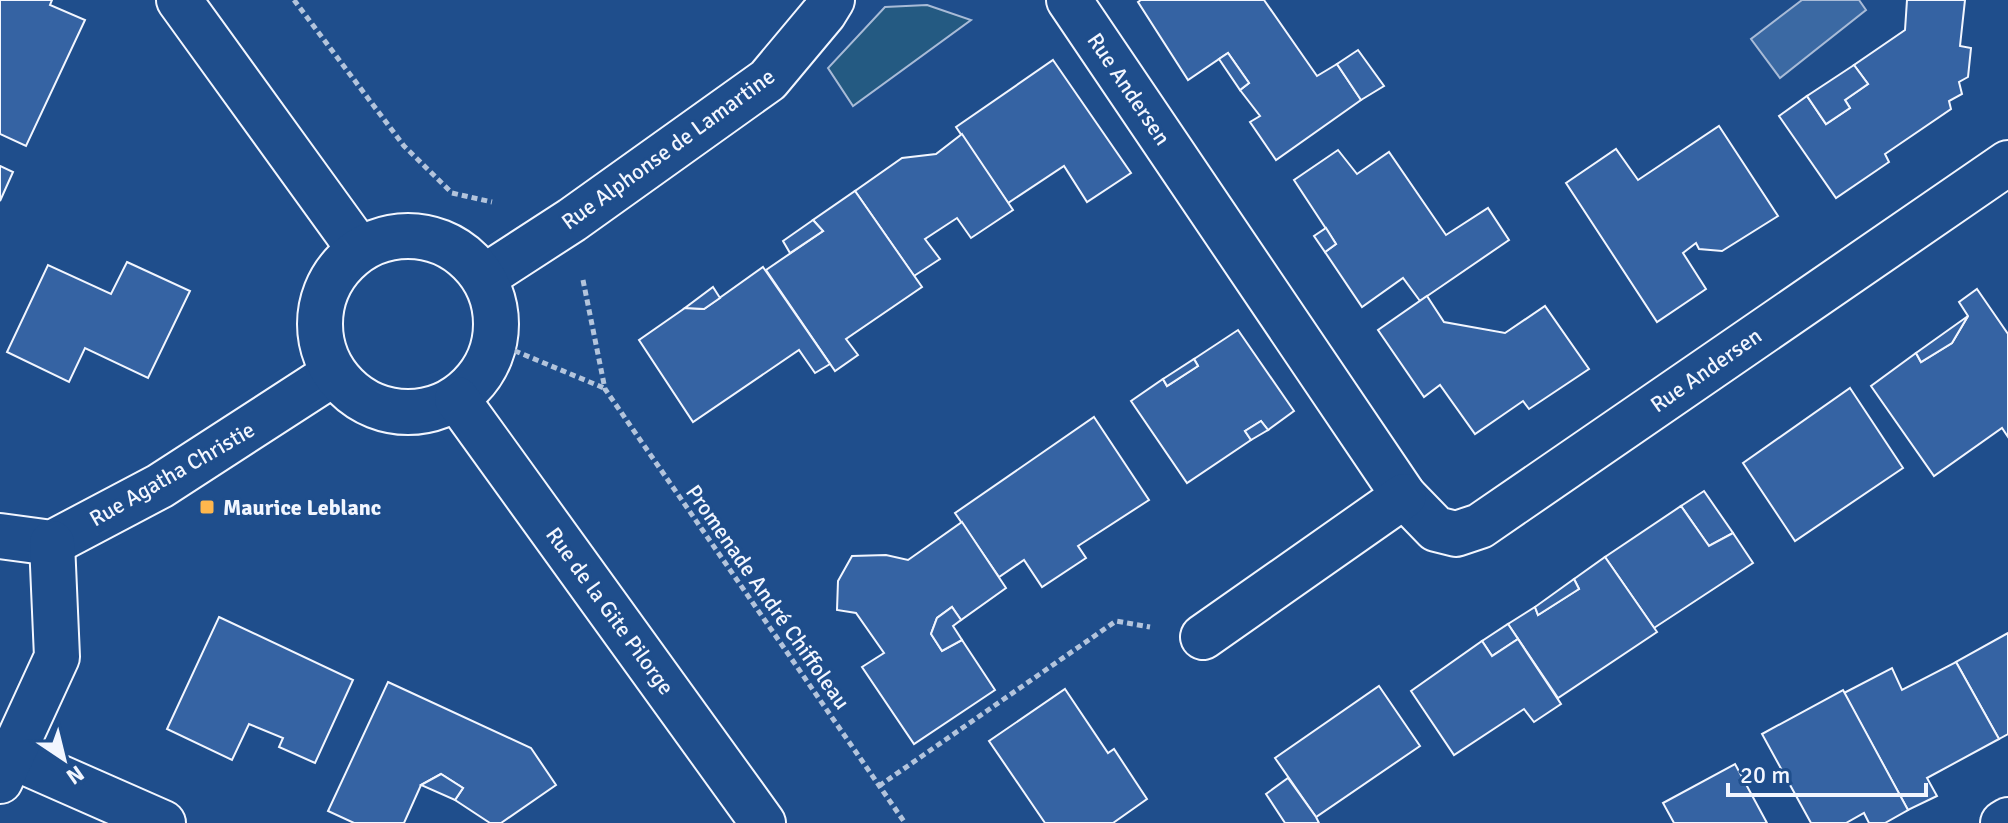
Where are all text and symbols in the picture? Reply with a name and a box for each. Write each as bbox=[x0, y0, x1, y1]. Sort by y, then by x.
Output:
street label: Rue Andersen bbox=[1082, 28, 1176, 150]
street label: Rue Alphonse de Lamartine bbox=[556, 63, 780, 235]
street label: Rue Andersen bbox=[1645, 322, 1767, 418]
street label: Rue Agatha Christie bbox=[85, 416, 259, 532]
street label: Promenade André Chiffoleau bbox=[680, 480, 856, 714]
place label: Maurice Leblanc bbox=[223, 494, 381, 521]
marker: Maurice Leblanc bbox=[198, 498, 216, 516]
street label: Rue de la Gite Pilorge bbox=[540, 522, 680, 700]
north arrow bbox=[24, 719, 104, 799]
scale bar bbox=[1728, 747, 1926, 797]
text: N bbox=[61, 760, 89, 790]
text: 20 m bbox=[1740, 760, 1790, 790]

